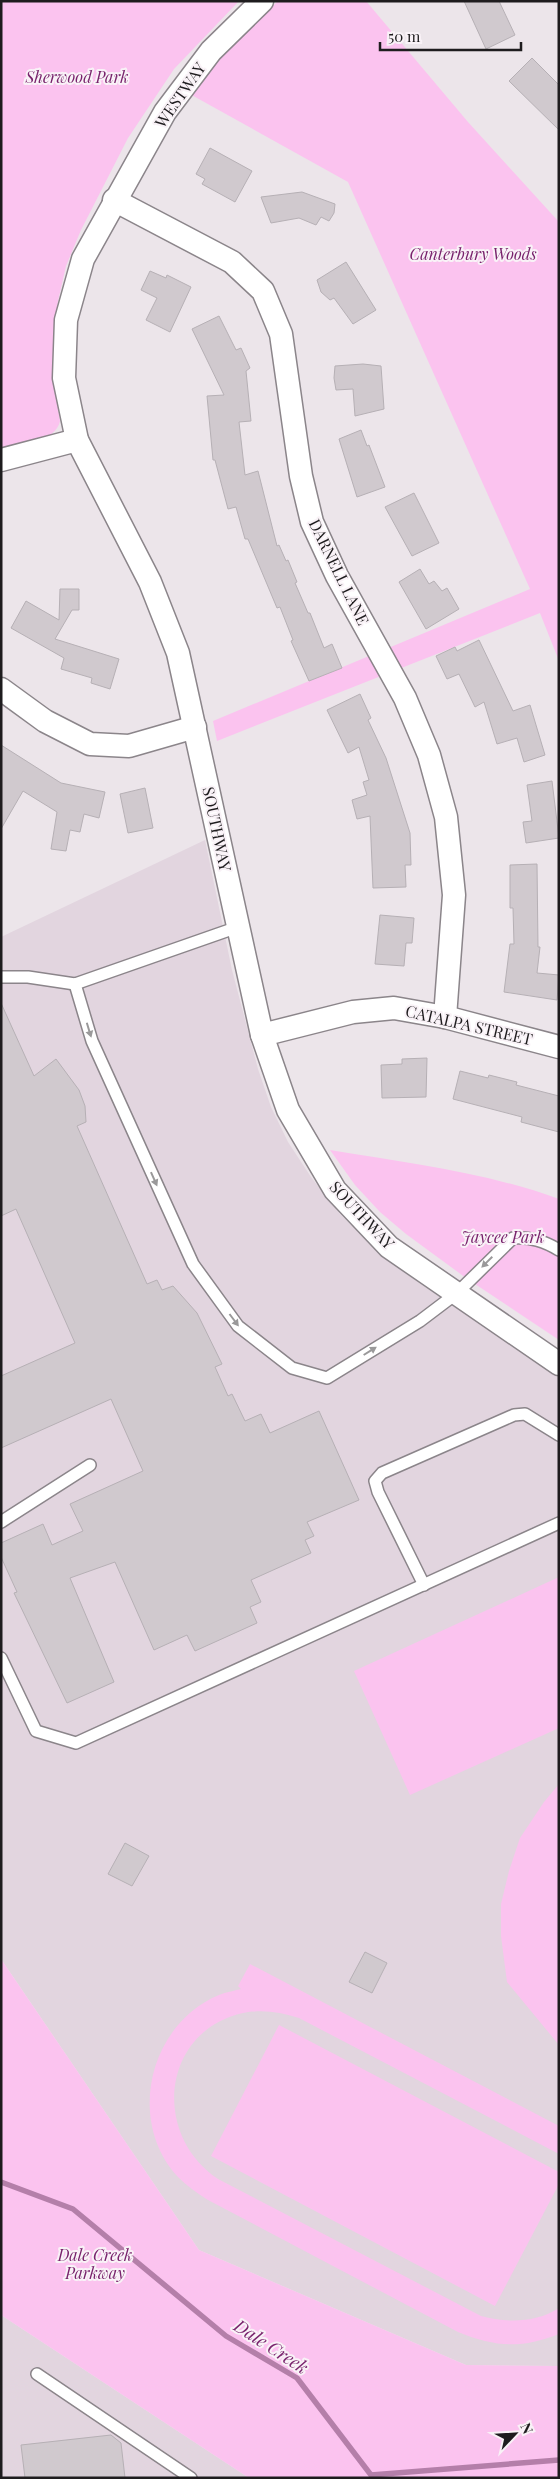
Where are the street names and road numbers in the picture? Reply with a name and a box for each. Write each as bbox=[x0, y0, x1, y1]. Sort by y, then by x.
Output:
street label: WESTWAY bbox=[149, 57, 210, 132]
street label: DARNELL LANE bbox=[305, 515, 374, 628]
street label: SOUTHWAY bbox=[198, 785, 237, 874]
street label: CATALPA STREET bbox=[404, 1000, 535, 1049]
street label: SOUTHWAY bbox=[325, 1176, 400, 1254]

